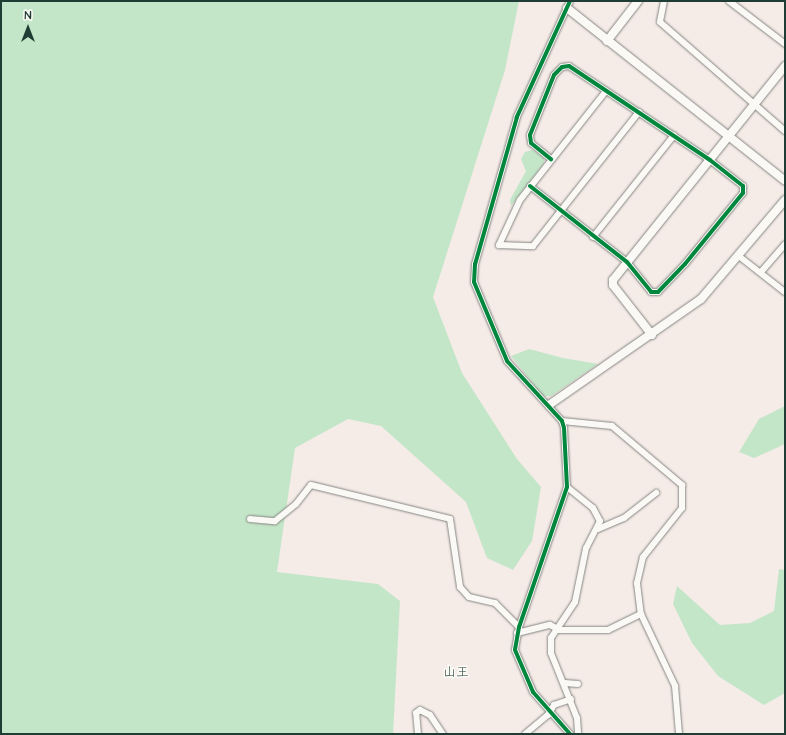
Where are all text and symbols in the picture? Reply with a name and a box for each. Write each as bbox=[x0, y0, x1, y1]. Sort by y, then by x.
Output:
north arrow bbox=[8, 8, 48, 48]
text: N bbox=[25, 8, 31, 23]
district label: 山王 bbox=[443, 664, 469, 680]

